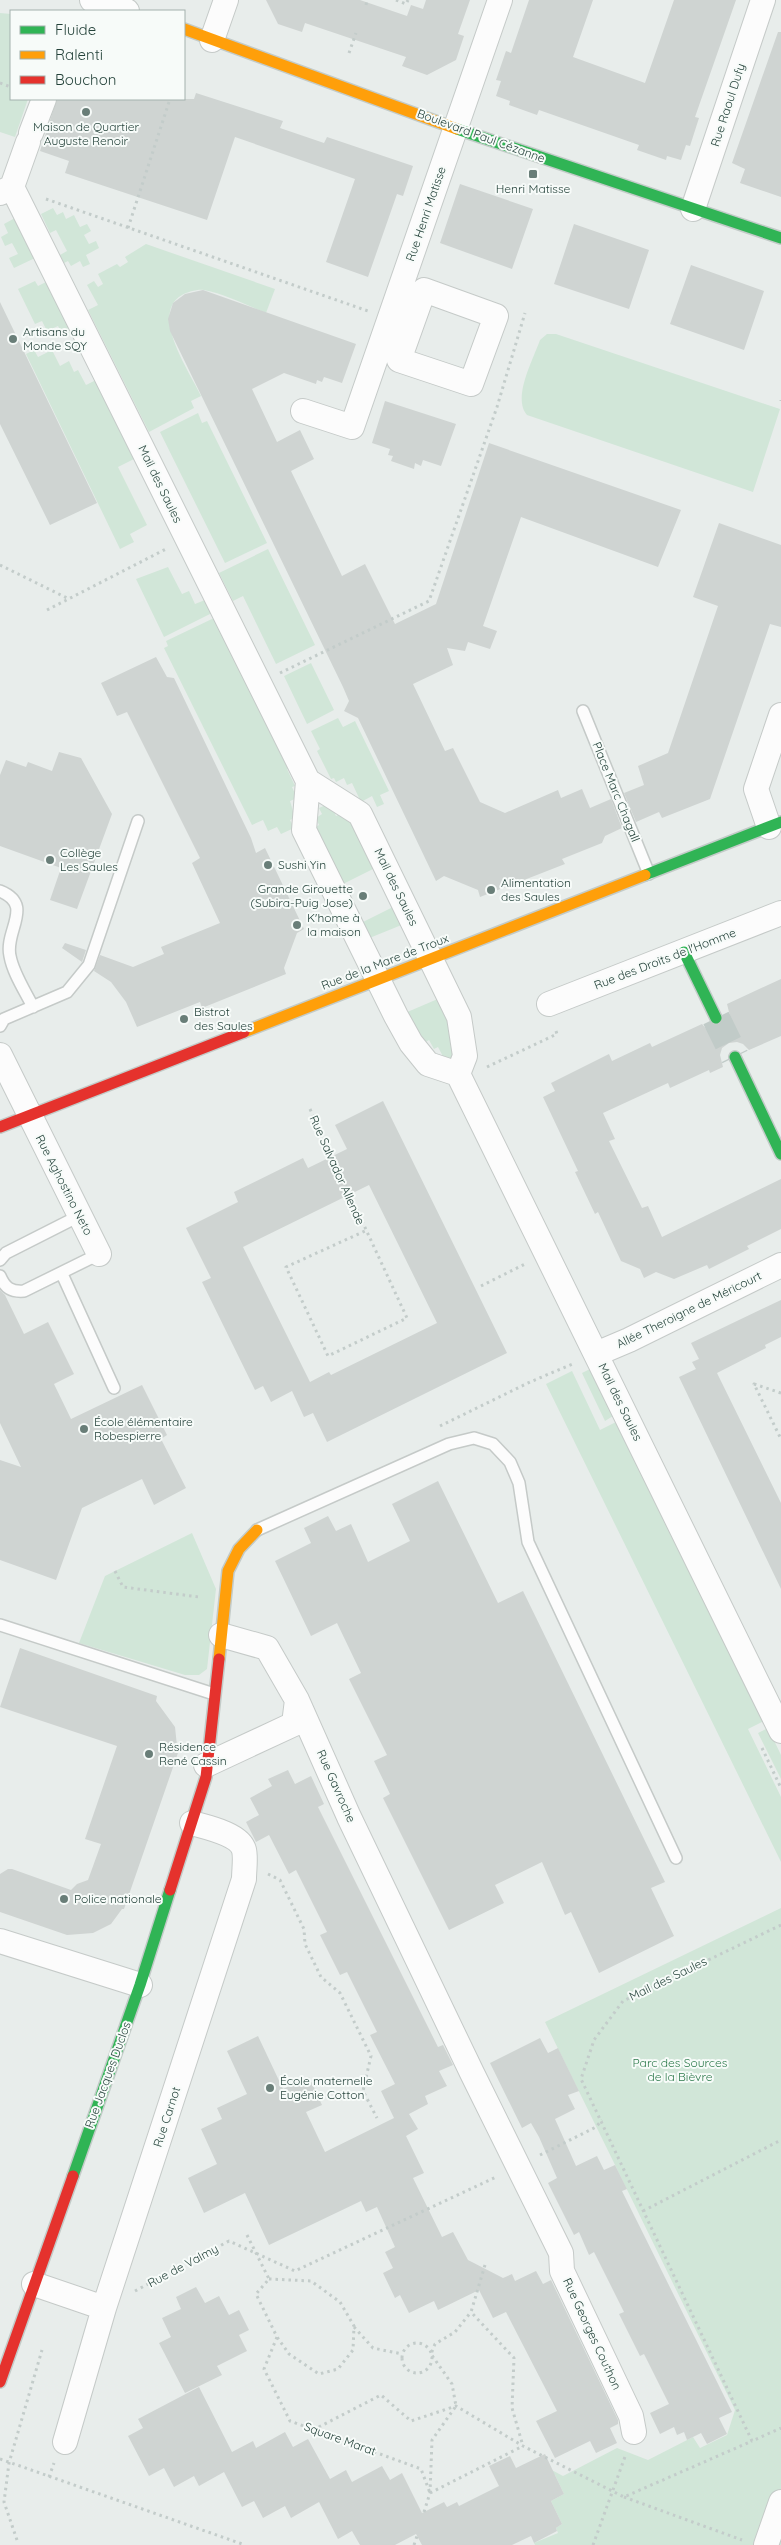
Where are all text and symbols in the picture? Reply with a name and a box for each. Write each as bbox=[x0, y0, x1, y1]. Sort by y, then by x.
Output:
legend bbox=[10, 10, 185, 100]
text: Fluide bbox=[55, 20, 96, 39]
text: Ralenti bbox=[55, 45, 103, 64]
street label: Rue Raoul Dufy bbox=[707, 61, 748, 148]
text: Bouchon bbox=[55, 70, 116, 89]
street label: Boulevard Paul Cézanne bbox=[415, 105, 547, 166]
marker: Maison de Quartier Auguste Renoir bbox=[80, 106, 92, 118]
place label: Maison de Quartier Auguste Renoir bbox=[33, 119, 139, 148]
street label: Rue Henri Matisse bbox=[402, 164, 449, 263]
marker: Henri Matisse bbox=[527, 168, 539, 180]
place label: Henri Matisse bbox=[496, 181, 571, 196]
place label: Artisans du Monde SQY bbox=[23, 324, 87, 353]
marker: Artisans du Monde SQY bbox=[7, 333, 19, 345]
street label: Mail des Saules bbox=[135, 443, 186, 525]
street label: Place Marc Chagall bbox=[590, 740, 643, 844]
place label: Collège Les Saules bbox=[60, 845, 118, 874]
street label: Mail des Saules bbox=[371, 846, 422, 928]
marker: Collège Les Saules bbox=[44, 854, 56, 866]
place label: Sushi Yin bbox=[278, 857, 326, 872]
marker: Sushi Yin bbox=[262, 859, 274, 871]
place label: Alimentation des Saules bbox=[501, 875, 571, 904]
place label: Grande Girouette (Subira-Puig Jose) bbox=[250, 881, 353, 910]
marker: Alimentation des Saules bbox=[485, 884, 497, 896]
marker: Grande Girouette (Subira-Puig Jose) bbox=[357, 890, 369, 902]
place label: K'home à la maison bbox=[307, 910, 361, 939]
marker: K'home à la maison bbox=[291, 919, 303, 931]
street label: Rue des Droits de l'Homme bbox=[592, 924, 738, 993]
street label: Rue de la Mare de Troux bbox=[319, 930, 451, 993]
place label: Bistrot des Saules bbox=[194, 1004, 253, 1033]
marker: Bistrot des Saules bbox=[178, 1013, 190, 1025]
street label: Rue Salvador Allende bbox=[307, 1113, 368, 1227]
street label: Rue Aghostino Neto bbox=[33, 1132, 96, 1237]
street label: Allée Theroigne de Méricourt bbox=[614, 1268, 764, 1351]
street label: Mail des Saules bbox=[595, 1361, 646, 1443]
place label: École élémentaire Robespierre bbox=[94, 1414, 193, 1443]
marker: École élémentaire Robespierre bbox=[78, 1423, 90, 1435]
place label: Résidence René Cassin bbox=[159, 1739, 227, 1768]
street label: Rue Gavroche bbox=[314, 1747, 359, 1825]
marker: Résidence René Cassin bbox=[143, 1748, 155, 1760]
place label: Police nationale bbox=[74, 1891, 162, 1906]
marker: Police nationale bbox=[58, 1893, 70, 1905]
street label: Mail des Saules bbox=[627, 1953, 709, 2004]
street label: Rue Jacques Duclos bbox=[81, 2019, 134, 2130]
park label: Parc des Sources de la Bièvre bbox=[633, 2055, 728, 2084]
place label: École maternelle Eugénie Cotton bbox=[280, 2073, 373, 2102]
marker: École maternelle Eugénie Cotton bbox=[264, 2082, 276, 2094]
street label: Rue Carnot bbox=[150, 2085, 183, 2149]
street label: Rue de Valmy bbox=[145, 2241, 221, 2290]
street label: Rue Georges Couthon bbox=[560, 2276, 625, 2392]
street label: Square Marat bbox=[302, 2419, 378, 2458]

